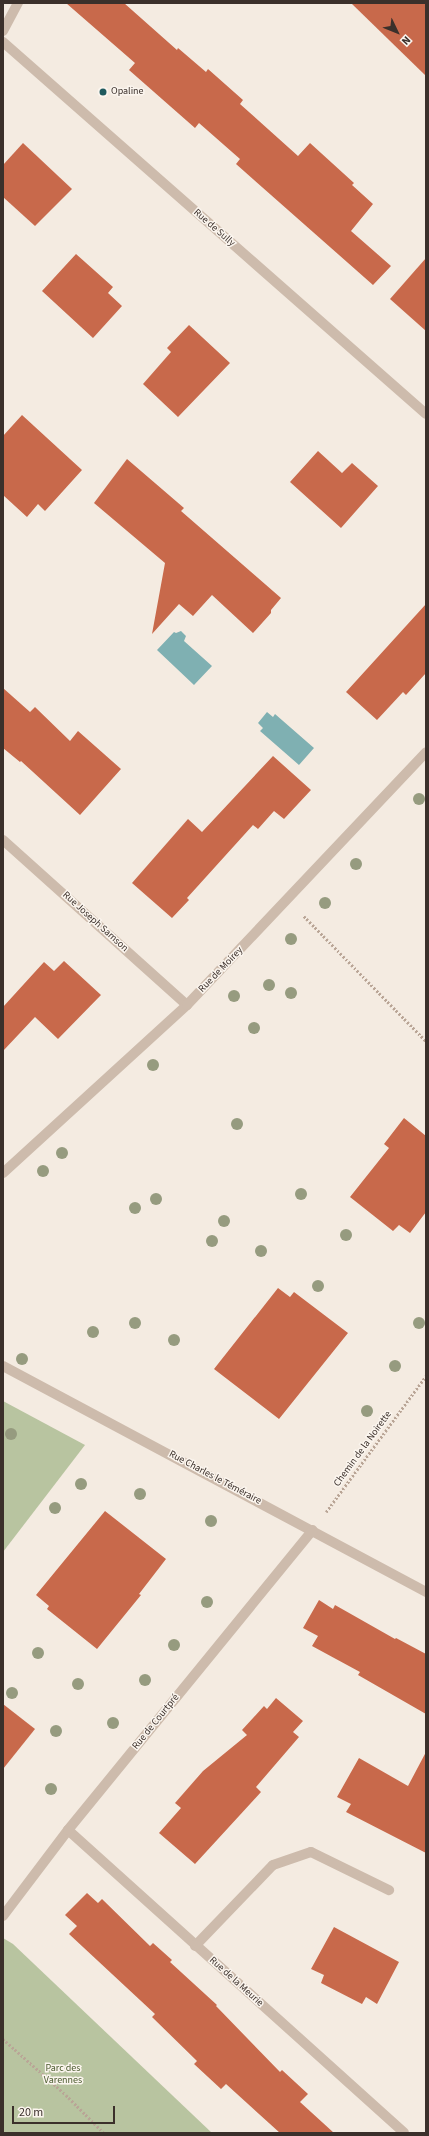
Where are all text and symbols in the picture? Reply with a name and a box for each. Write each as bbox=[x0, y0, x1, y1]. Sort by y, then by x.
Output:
north arrow bbox=[377, 12, 417, 52]
text: N bbox=[398, 33, 414, 48]
place label: Opaline bbox=[111, 86, 144, 98]
marker: Opaline bbox=[98, 87, 108, 97]
street label: Rue de Sully bbox=[191, 207, 237, 249]
street label: Rue Joseph Samson bbox=[60, 889, 130, 955]
street label: Rue de Moirey bbox=[196, 945, 246, 995]
street label: Chemin de la Noirette bbox=[332, 1409, 394, 1489]
street label: Rue Charles le Téméraire bbox=[167, 1449, 263, 1507]
street label: Rue de Courtpré bbox=[130, 1692, 182, 1752]
street label: Rue de la Meurie bbox=[206, 1955, 266, 2009]
park label: Parc des Varennes bbox=[44, 2062, 82, 2086]
scale bar bbox=[14, 2098, 117, 2124]
text: 20 m bbox=[19, 2104, 43, 2121]

